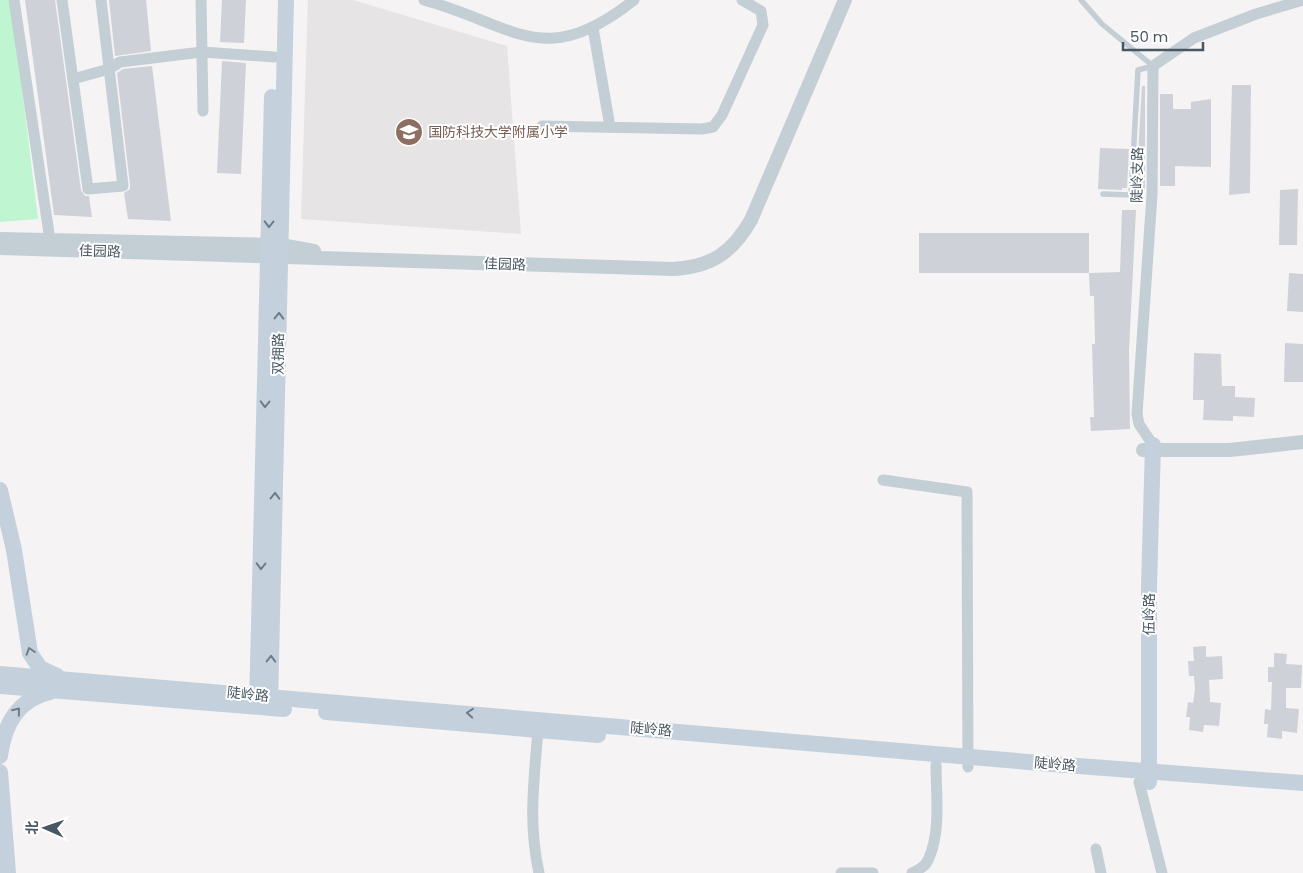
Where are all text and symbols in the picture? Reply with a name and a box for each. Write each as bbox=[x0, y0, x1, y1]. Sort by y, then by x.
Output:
scale bar bbox=[1123, 20, 1203, 52]
text: 50 m bbox=[1130, 26, 1168, 47]
school or university icon: 国防科技大学附属小学 bbox=[394, 117, 424, 147]
place label: 国防科技大学附属小学 bbox=[428, 122, 568, 142]
street label: 陡岭支路 bbox=[1127, 147, 1147, 203]
one-way arrow bbox=[264, 220, 274, 228]
street label: 佳园路 bbox=[79, 240, 121, 262]
street label: 佳园路 bbox=[484, 253, 526, 275]
one-way arrow bbox=[274, 312, 285, 320]
street label: 双拥路 bbox=[268, 333, 288, 375]
one-way arrow bbox=[260, 400, 270, 408]
one-way arrow bbox=[270, 492, 280, 500]
one-way arrow bbox=[256, 562, 266, 570]
street label: 伍岭路 bbox=[1139, 593, 1159, 635]
one-way arrow bbox=[26, 647, 36, 655]
one-way arrow bbox=[265, 655, 276, 663]
street label: 陡岭路 bbox=[226, 682, 270, 706]
one-way arrow bbox=[465, 707, 473, 718]
one-way arrow bbox=[12, 708, 20, 717]
street label: 陡岭路 bbox=[629, 717, 673, 741]
street label: 陡岭路 bbox=[1033, 752, 1077, 776]
north arrow bbox=[20, 803, 70, 853]
text: 北 bbox=[22, 820, 42, 835]

